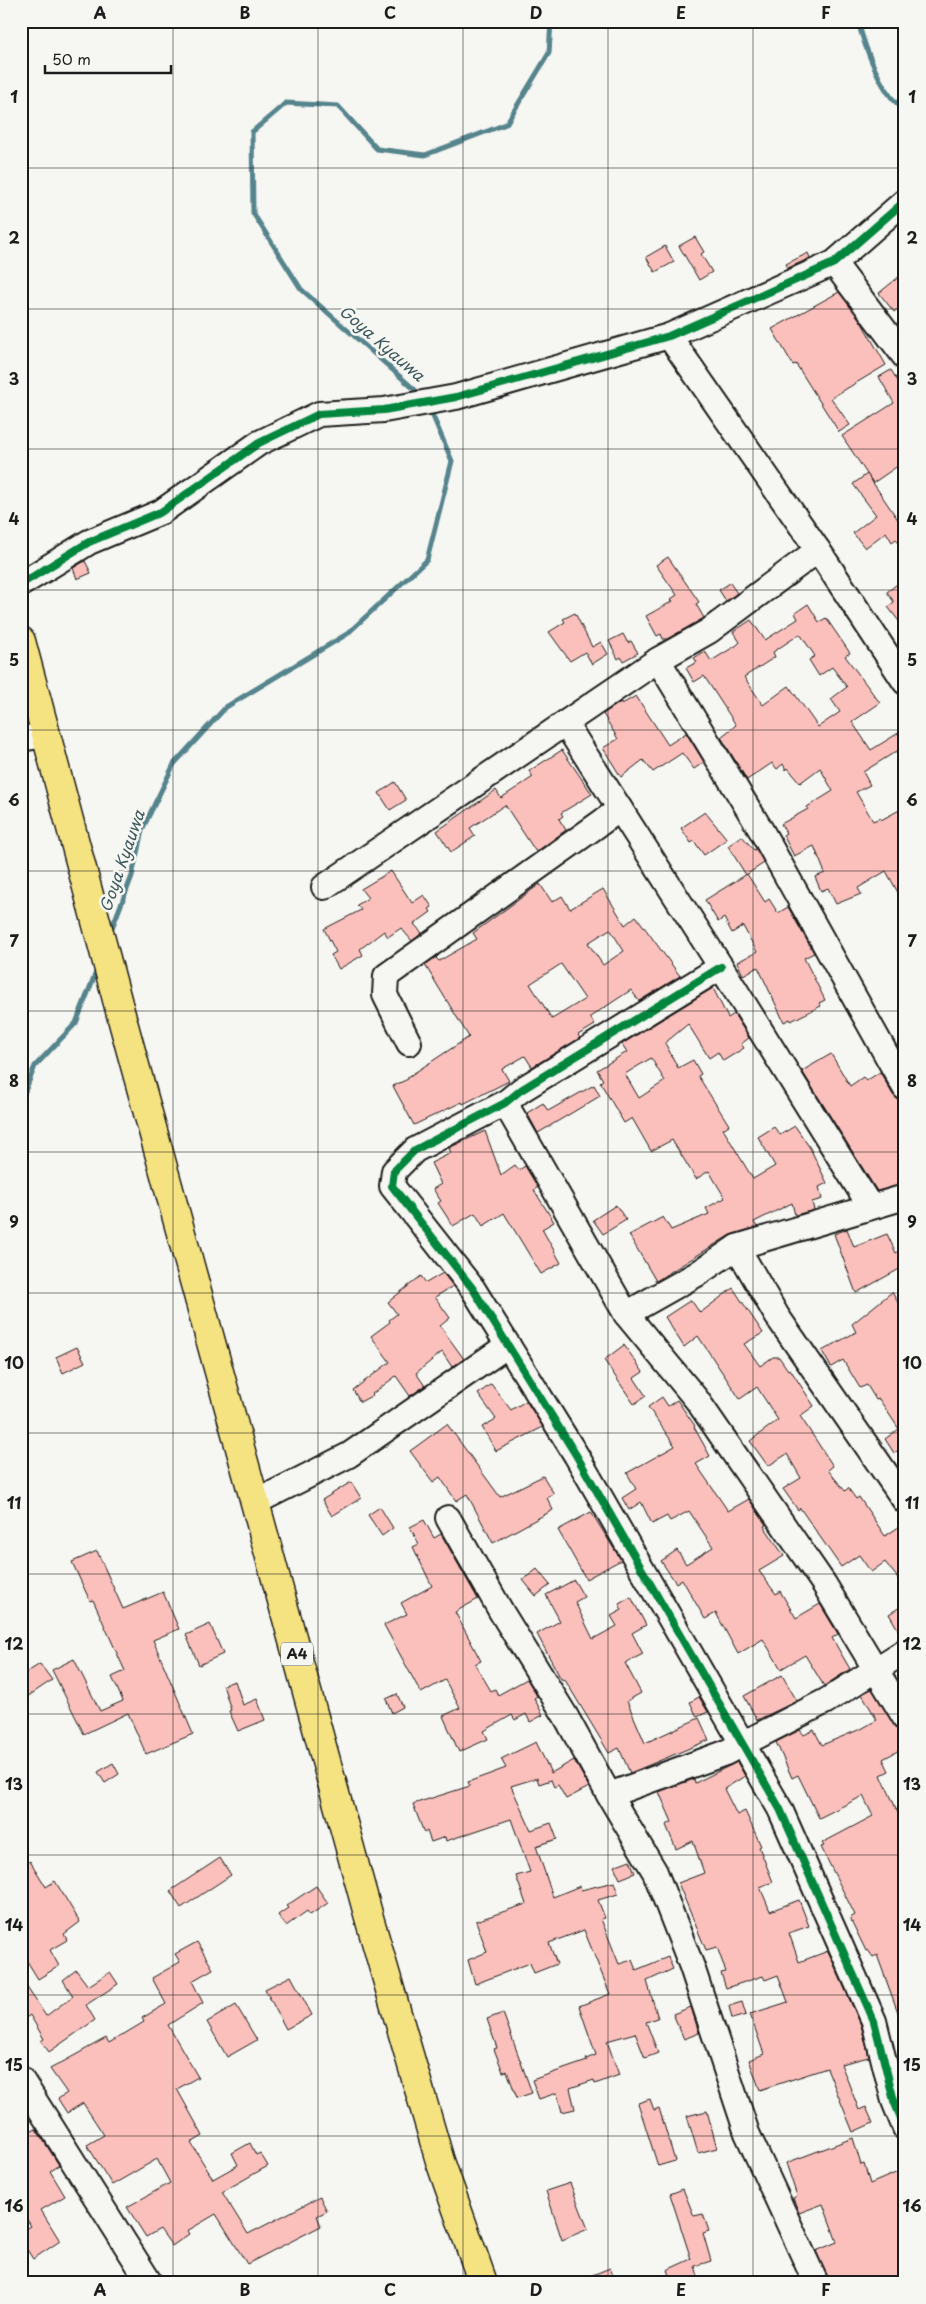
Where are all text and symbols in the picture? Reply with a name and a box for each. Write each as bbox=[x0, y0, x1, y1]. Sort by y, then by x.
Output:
text: A bbox=[94, 0, 107, 24]
text: B bbox=[240, 0, 251, 24]
text: C bbox=[384, 0, 396, 24]
text: D bbox=[530, 0, 542, 24]
text: E bbox=[676, 0, 686, 24]
text: F bbox=[821, 0, 831, 24]
scale bar bbox=[45, 42, 171, 74]
text: 50 m bbox=[52, 47, 91, 70]
text: 1 bbox=[10, 84, 18, 108]
text: 1 bbox=[908, 84, 916, 108]
text: 2 bbox=[8, 225, 20, 249]
text: 2 bbox=[906, 225, 918, 249]
water label: Goya Kyauwa bbox=[335, 298, 431, 387]
text: 3 bbox=[9, 366, 19, 390]
text: 3 bbox=[907, 366, 917, 390]
text: 4 bbox=[9, 506, 20, 530]
text: 4 bbox=[907, 506, 918, 530]
text: 5 bbox=[9, 647, 19, 671]
text: 5 bbox=[907, 647, 917, 671]
text: 6 bbox=[8, 787, 20, 811]
text: 6 bbox=[906, 787, 918, 811]
water label: Goya Kyauwa bbox=[92, 806, 150, 915]
text: 7 bbox=[9, 928, 19, 952]
text: 7 bbox=[907, 928, 917, 952]
text: 8 bbox=[9, 1068, 19, 1092]
text: 8 bbox=[907, 1068, 917, 1092]
text: 9 bbox=[9, 1209, 19, 1233]
text: 9 bbox=[907, 1209, 917, 1233]
text: 10 bbox=[4, 1350, 24, 1374]
text: 10 bbox=[902, 1350, 922, 1374]
text: 11 bbox=[7, 1490, 21, 1514]
text: 11 bbox=[905, 1490, 919, 1514]
text: 12 bbox=[5, 1631, 23, 1655]
text: 12 bbox=[903, 1631, 921, 1655]
road number: A4 bbox=[281, 1642, 313, 1666]
text: 13 bbox=[5, 1771, 23, 1795]
text: 13 bbox=[903, 1771, 921, 1795]
text: 14 bbox=[5, 1912, 23, 1936]
text: 14 bbox=[903, 1912, 921, 1936]
text: 15 bbox=[5, 2052, 23, 2076]
text: 15 bbox=[903, 2052, 921, 2076]
text: 16 bbox=[5, 2193, 23, 2217]
text: 16 bbox=[903, 2193, 921, 2217]
text: A bbox=[94, 2277, 107, 2301]
text: B bbox=[240, 2277, 251, 2301]
text: C bbox=[384, 2277, 396, 2301]
text: D bbox=[530, 2277, 542, 2301]
text: E bbox=[676, 2277, 686, 2301]
text: F bbox=[821, 2277, 831, 2301]

